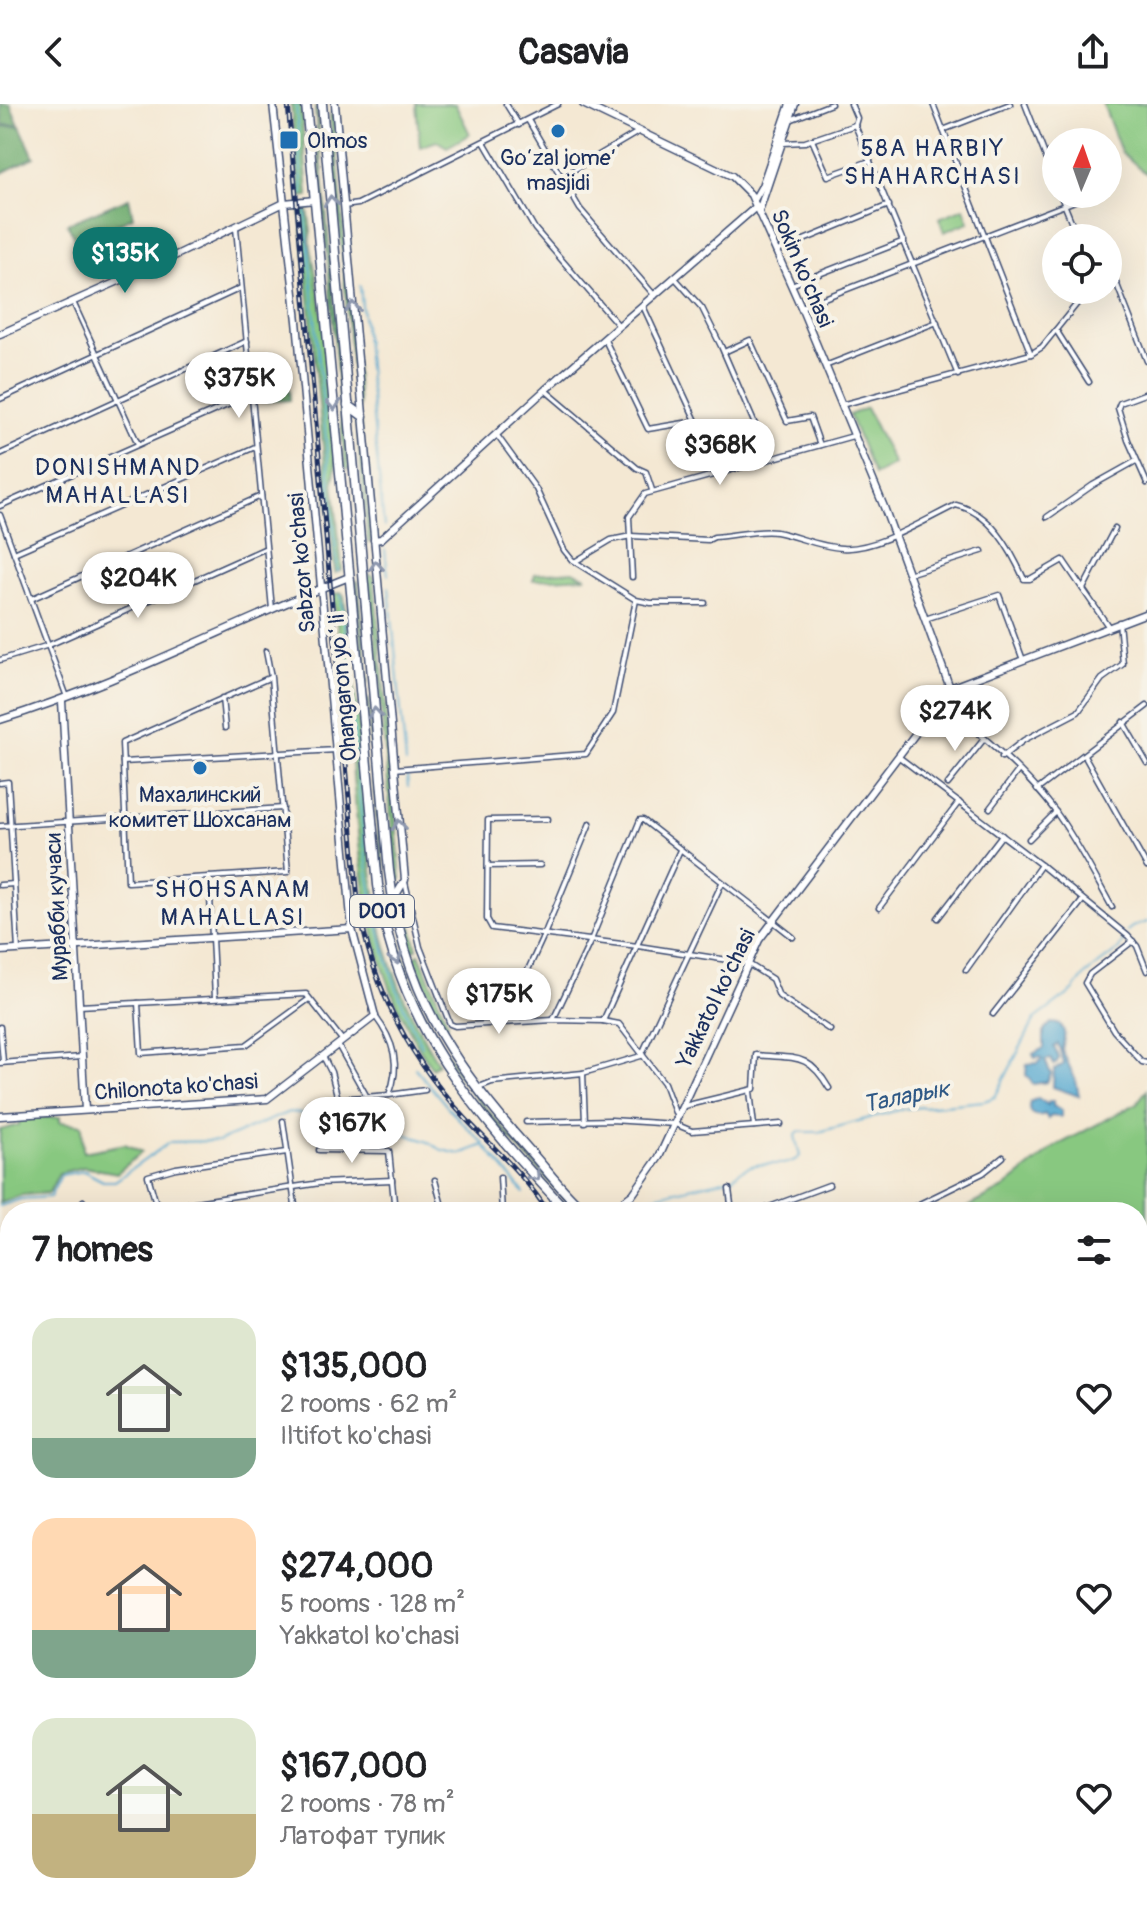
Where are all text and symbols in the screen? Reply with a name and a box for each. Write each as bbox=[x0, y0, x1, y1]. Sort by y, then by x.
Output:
icon: back bbox=[32, 30, 76, 74]
text: Casavia bbox=[518, 30, 629, 75]
icon: share bbox=[1071, 30, 1115, 74]
marker: Go‘zal jome’ masjidi bbox=[549, 122, 567, 140]
place label: Olmos bbox=[307, 127, 368, 155]
north arrow bbox=[1042, 128, 1122, 208]
map controls bbox=[1042, 128, 1122, 304]
marker: Olmos bbox=[278, 129, 300, 151]
district label: 58A HARBIY SHAHARCHASI bbox=[844, 134, 1022, 191]
place label: Go‘zal jome’ masjidi bbox=[500, 144, 616, 197]
one-way arrow bbox=[323, 194, 340, 207]
street label: Sokin ko'chasi bbox=[765, 205, 840, 332]
button: locate bbox=[1042, 224, 1122, 304]
pin: $135K bbox=[69, 227, 181, 295]
text: $135K bbox=[91, 237, 159, 269]
one-way arrow bbox=[345, 300, 362, 313]
pin: $375K bbox=[183, 352, 295, 420]
text: $375K bbox=[203, 362, 275, 394]
one-way arrow bbox=[326, 399, 343, 412]
pin: $368K bbox=[664, 419, 776, 487]
text: $368K bbox=[684, 429, 756, 461]
district label: DONISHMAND MAHALLASI bbox=[35, 453, 201, 510]
street label: Sabzor ko'chasi bbox=[282, 492, 322, 634]
pin: $204K bbox=[82, 552, 194, 620]
one-way arrow bbox=[368, 559, 385, 572]
text: $204K bbox=[99, 562, 177, 594]
street label: Ohangaron yoʻli bbox=[323, 613, 363, 763]
pin: $274K bbox=[899, 685, 1011, 753]
text: $274K bbox=[918, 695, 992, 727]
one-way arrow bbox=[367, 706, 384, 719]
marker: Махалинский комитет Шохcанам bbox=[191, 759, 209, 777]
place label: Махалинский комитет Шохcанам bbox=[108, 781, 292, 834]
one-way arrow bbox=[391, 818, 408, 831]
street label: Мурабби кучаси bbox=[39, 832, 75, 982]
district label: SHOHSANAM MAHALLASI bbox=[155, 875, 311, 932]
road number: D001 bbox=[350, 895, 414, 927]
street label: Yakkatol ko'chasi bbox=[670, 924, 762, 1074]
one-way arrow bbox=[387, 952, 403, 966]
pin: $175K bbox=[443, 968, 555, 1036]
text: $175K bbox=[465, 978, 533, 1010]
street label: Chilonota ko'chasi bbox=[93, 1067, 259, 1107]
water label: Таларык bbox=[860, 1073, 954, 1119]
pin: $167K bbox=[296, 1097, 408, 1165]
text: $167K bbox=[318, 1107, 386, 1139]
one-way arrow bbox=[525, 1166, 540, 1181]
icon: filters bbox=[1072, 1228, 1116, 1272]
text: 7 homes bbox=[32, 1229, 153, 1272]
text: $135,000 bbox=[280, 1345, 427, 1388]
icon: home bbox=[96, 1350, 192, 1446]
icon: heart bbox=[1072, 1376, 1116, 1420]
text: 2 rooms · 62 m² bbox=[280, 1388, 457, 1420]
text: Iltifot ko'chasi bbox=[280, 1420, 431, 1452]
text: $274,000 bbox=[280, 1545, 433, 1588]
icon: home bbox=[96, 1550, 192, 1646]
icon: heart bbox=[1072, 1576, 1116, 1620]
text: 5 rooms · 128 m² bbox=[280, 1588, 465, 1620]
text: Yakkatol ko'chasi bbox=[280, 1620, 459, 1652]
text: $167,000 bbox=[280, 1745, 427, 1788]
icon: home bbox=[96, 1750, 192, 1846]
icon: heart bbox=[1072, 1776, 1116, 1820]
text: 2 rooms · 78 m² bbox=[280, 1788, 455, 1820]
text: Латофат тупик bbox=[280, 1820, 446, 1852]

